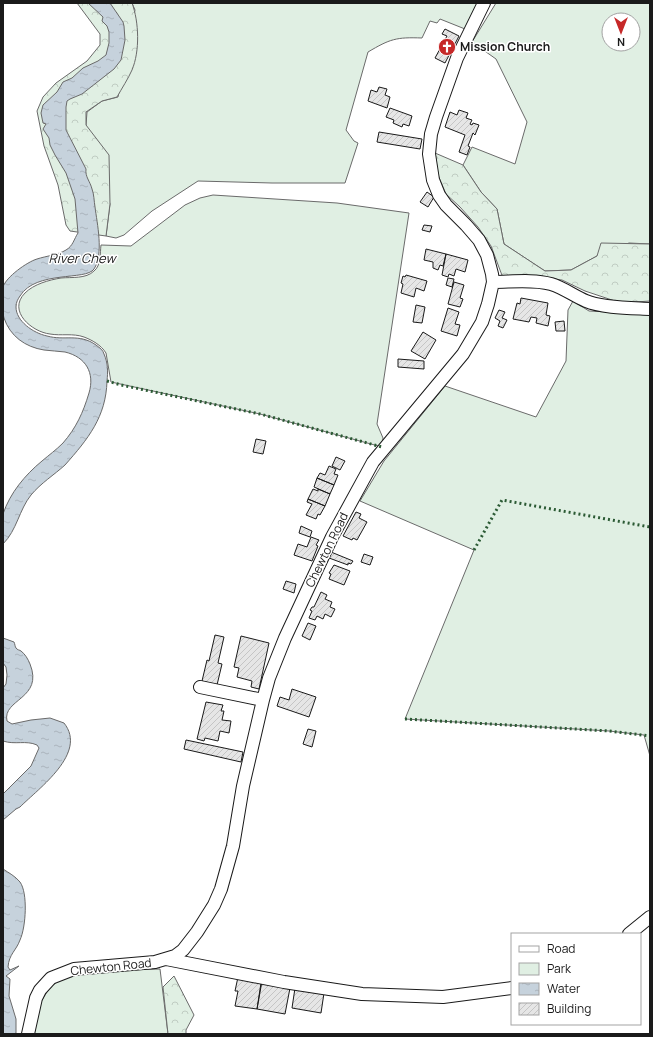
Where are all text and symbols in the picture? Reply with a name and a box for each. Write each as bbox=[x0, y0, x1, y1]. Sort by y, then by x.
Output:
north arrow bbox=[601, 12, 641, 52]
text: N bbox=[617, 35, 625, 50]
church icon: Mission Church bbox=[437, 37, 457, 57]
place label: Mission Church bbox=[460, 38, 550, 55]
water label: River Chew bbox=[49, 249, 117, 267]
street label: Chewton Road bbox=[301, 509, 352, 590]
legend bbox=[511, 933, 641, 1025]
text: Road bbox=[547, 940, 575, 957]
street label: Chewton Road bbox=[70, 954, 152, 979]
text: Park bbox=[547, 960, 572, 977]
text: Water bbox=[547, 980, 581, 997]
text: Building bbox=[547, 1000, 591, 1017]

